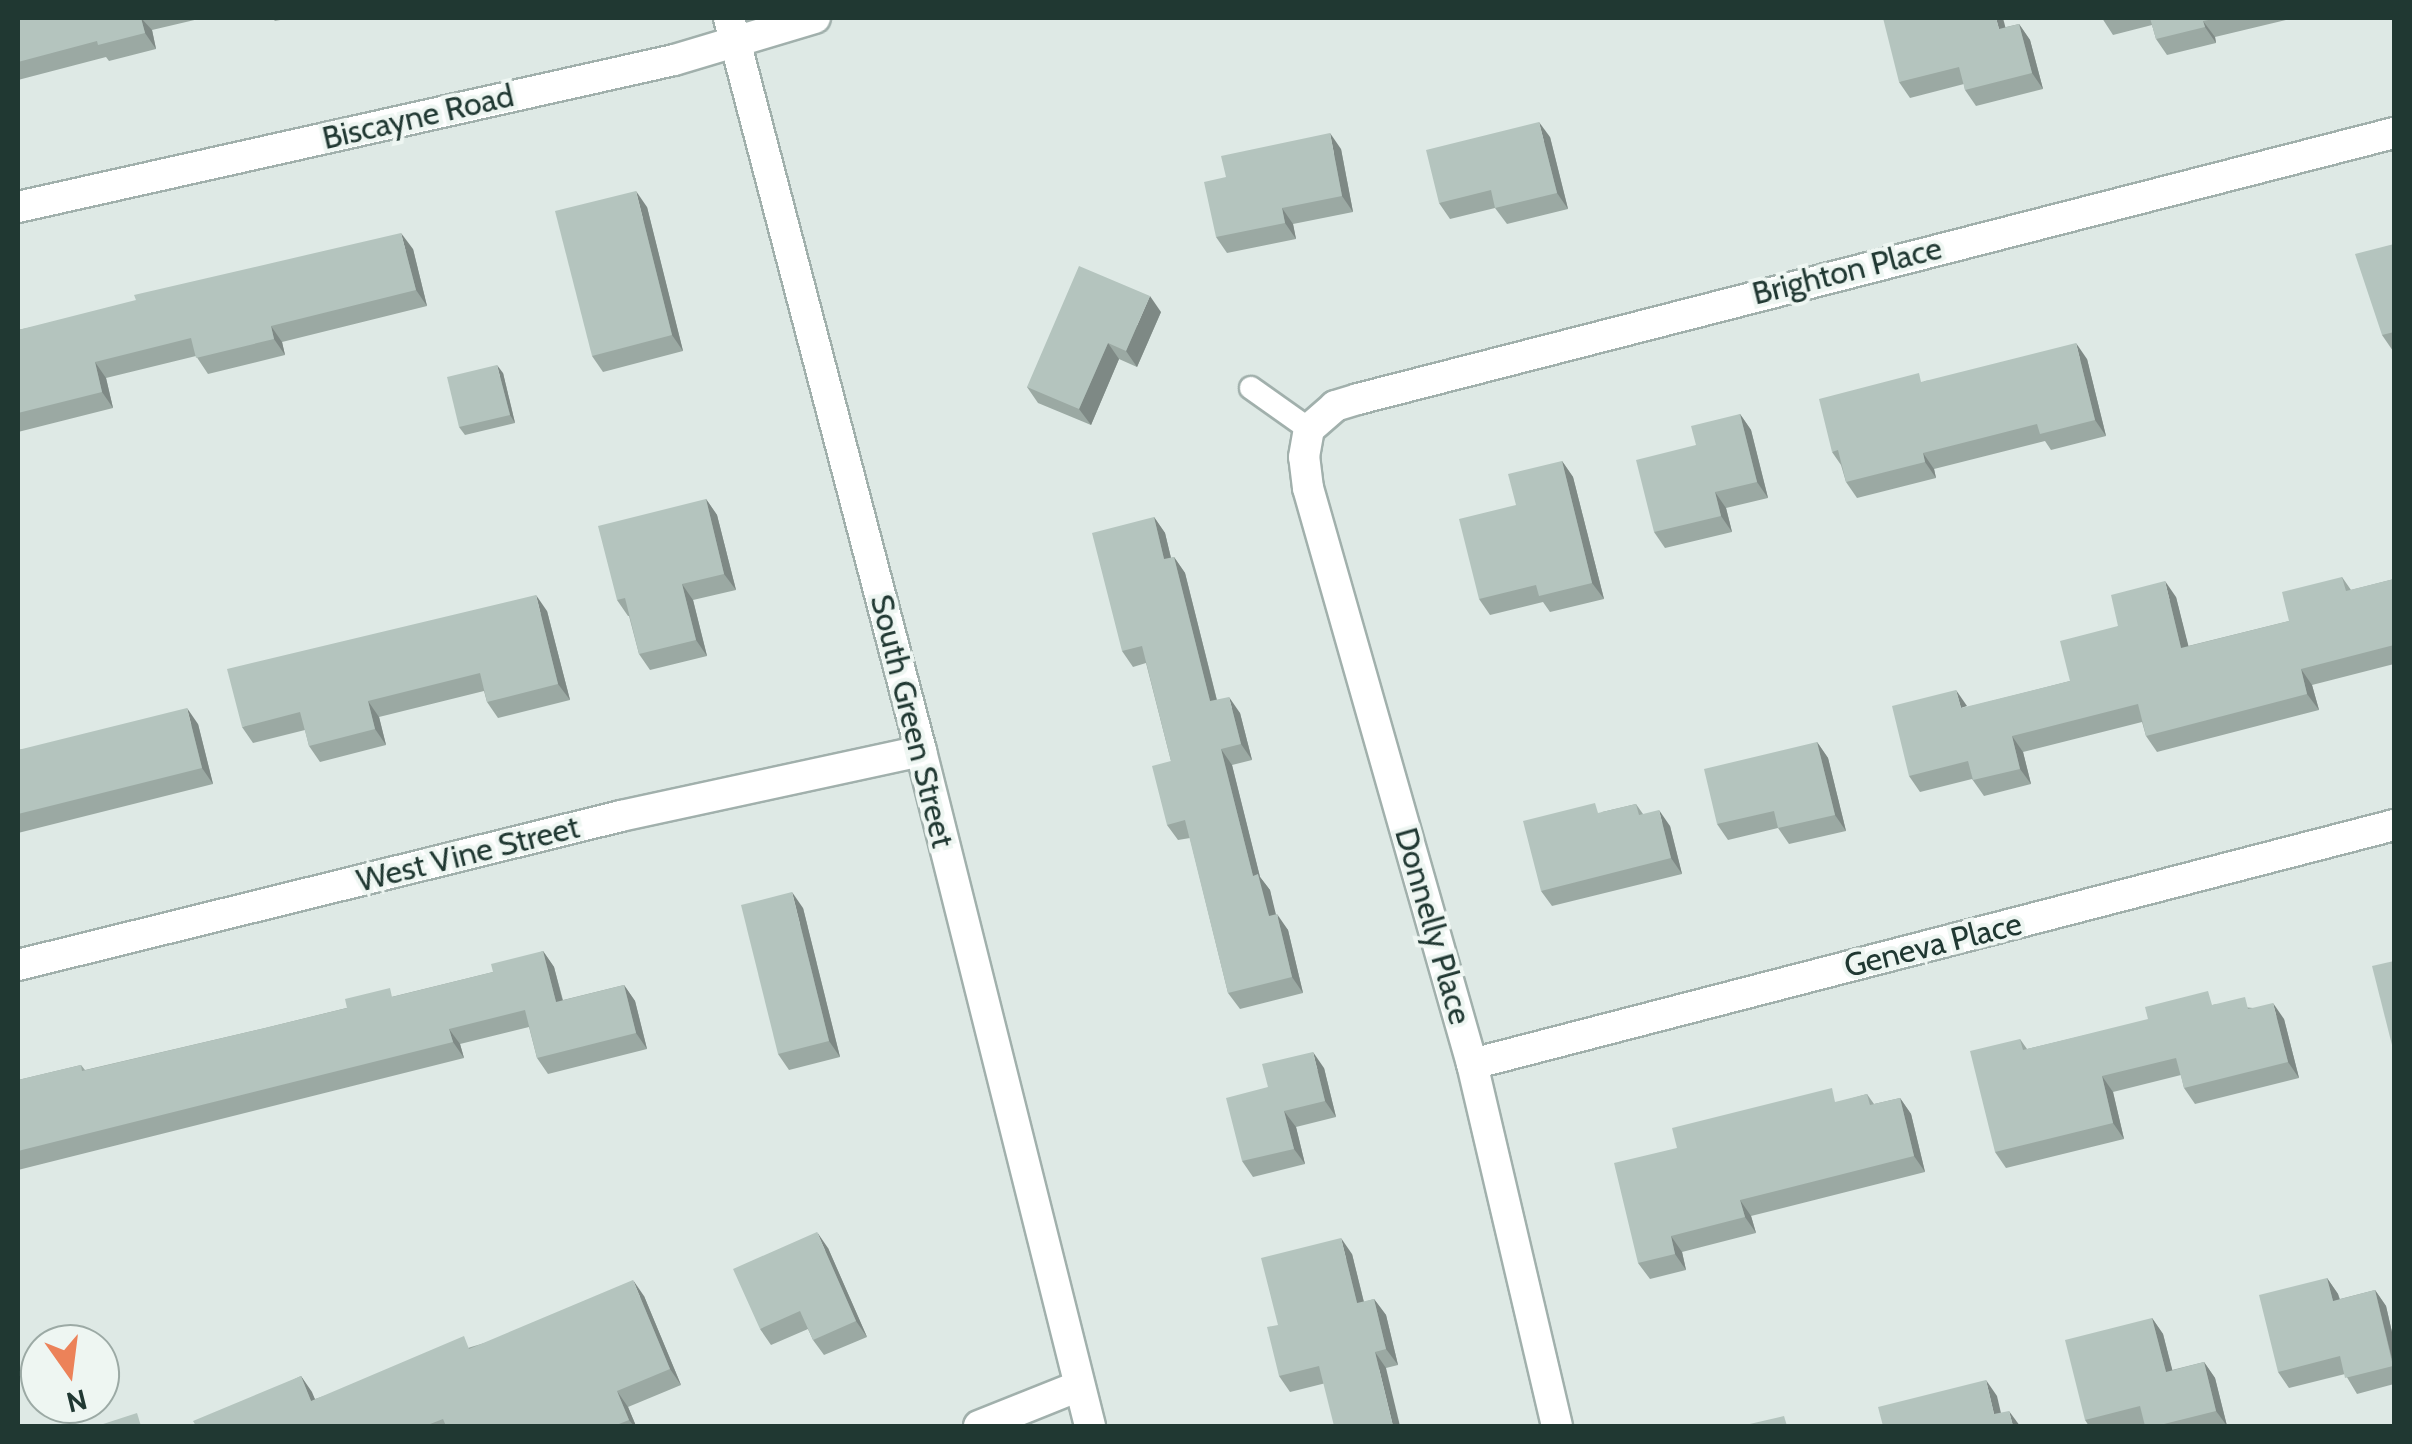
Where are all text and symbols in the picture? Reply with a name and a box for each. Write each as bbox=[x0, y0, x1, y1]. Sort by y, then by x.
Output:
street label: Biscayne Road bbox=[319, 76, 517, 158]
street label: Brighton Place bbox=[1748, 229, 1946, 313]
street label: South Green Street bbox=[862, 590, 962, 852]
street label: West Vine Street bbox=[353, 808, 583, 900]
street label: Donnelly Place bbox=[1387, 823, 1479, 1029]
street label: Geneva Place bbox=[1840, 904, 2026, 986]
north arrow bbox=[20, 1324, 120, 1424]
text: N bbox=[63, 1382, 90, 1420]

